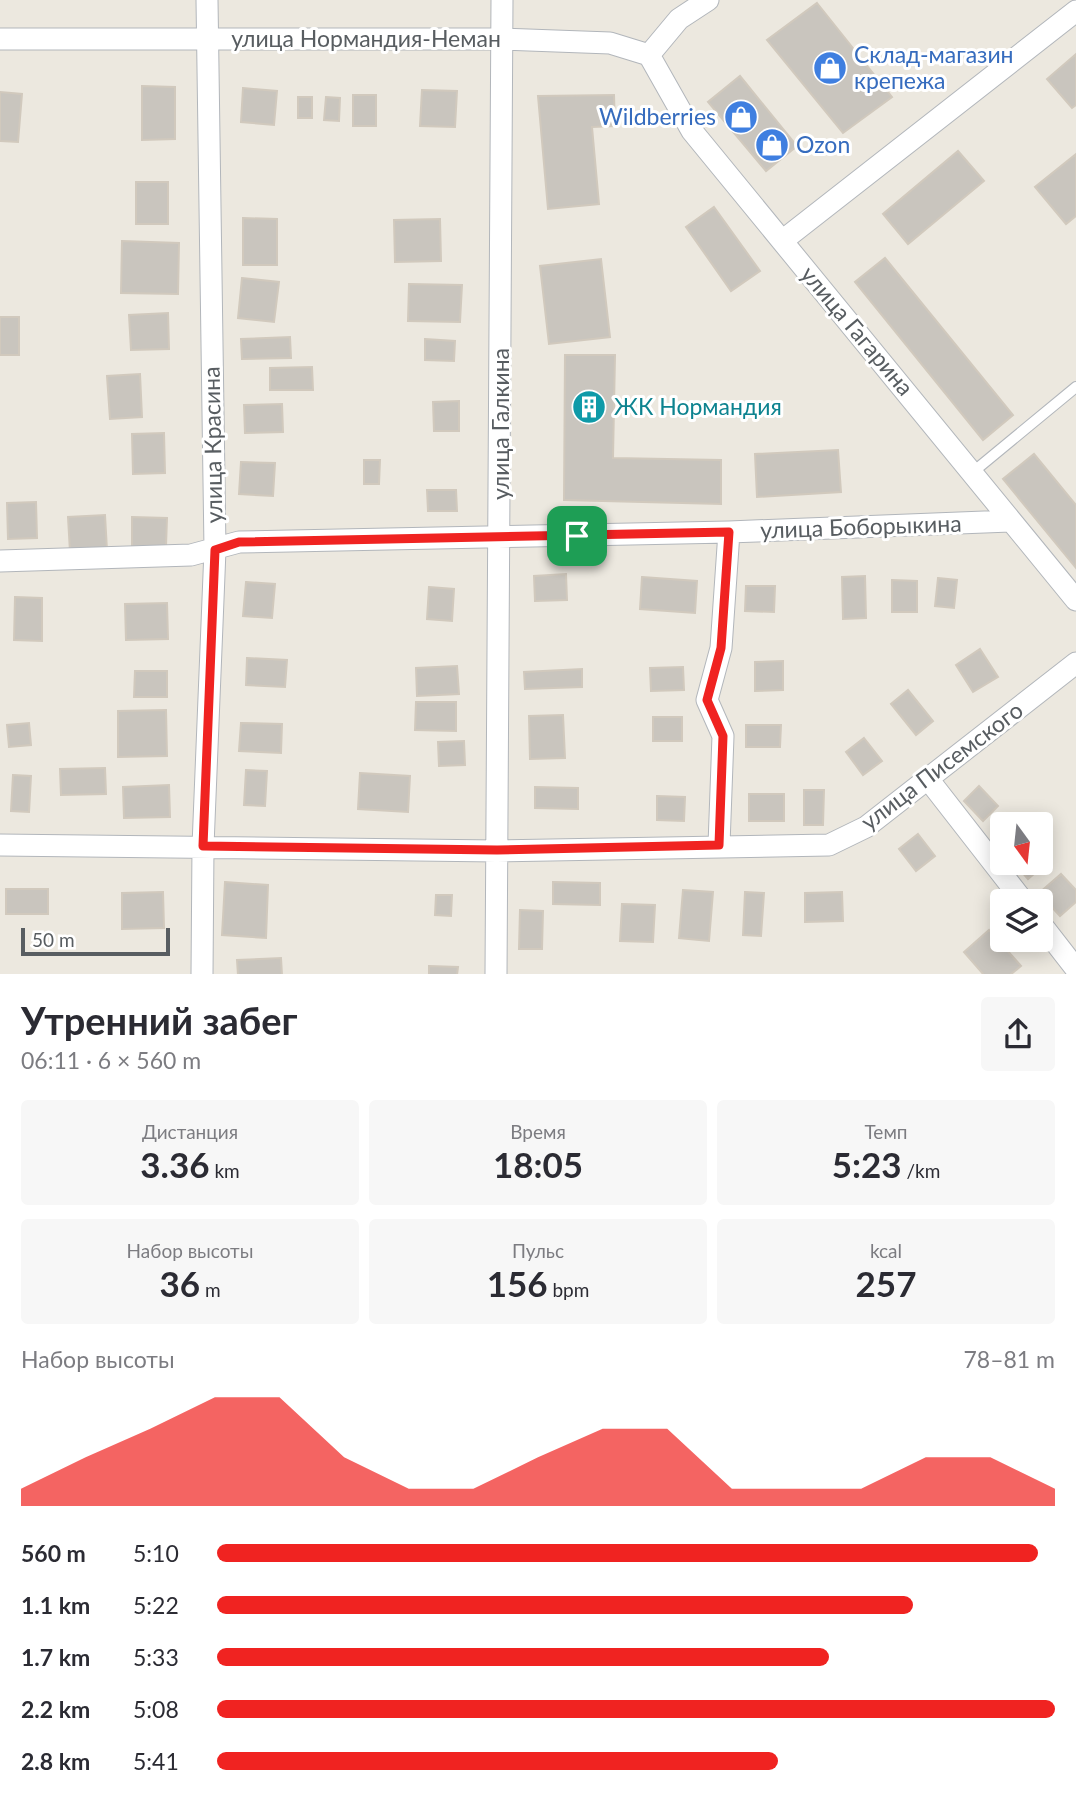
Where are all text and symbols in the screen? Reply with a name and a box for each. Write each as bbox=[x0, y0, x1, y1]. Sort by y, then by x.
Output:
street label: улица Нормандия-Неман bbox=[231, 24, 501, 52]
place label: Склад-магазин крепежа bbox=[854, 40, 1014, 94]
shop icon: Склад-магазин крепежа bbox=[811, 49, 849, 87]
shop icon: Wildberries bbox=[722, 98, 760, 136]
place label: Wildberries bbox=[599, 102, 716, 130]
shop icon: Ozon bbox=[753, 126, 791, 164]
place label: Ozon bbox=[796, 130, 850, 158]
street label: улица Гагарина bbox=[795, 260, 920, 401]
street label: улица Галкина bbox=[486, 348, 514, 500]
street label: улица Красина bbox=[197, 366, 227, 524]
building icon: ЖК Нормандия bbox=[570, 388, 608, 426]
place label: ЖК Нормандия bbox=[614, 392, 782, 420]
pin bbox=[547, 506, 607, 566]
street label: улица Боборыкина bbox=[760, 508, 962, 544]
icon: arrive bbox=[558, 517, 596, 555]
street label: улица Писемского bbox=[855, 695, 1028, 835]
north arrow bbox=[990, 812, 1054, 875]
map controls bbox=[990, 812, 1053, 952]
button: layers bbox=[990, 889, 1053, 952]
scale bar bbox=[21, 926, 170, 957]
text: 50 m bbox=[32, 928, 75, 951]
text: Утренний забег bbox=[21, 997, 298, 1043]
button: share bbox=[981, 997, 1055, 1071]
text: 06:11 · 6 × 560 m bbox=[21, 1046, 201, 1074]
text: Дистанция bbox=[142, 1120, 238, 1143]
text: Время bbox=[510, 1120, 566, 1143]
text: Темп bbox=[864, 1120, 908, 1143]
text: 3.36 bbox=[140, 1143, 210, 1185]
text: 18:05 bbox=[493, 1143, 583, 1185]
text: 5:23 bbox=[832, 1143, 902, 1185]
text: km bbox=[210, 1159, 240, 1182]
text: /km bbox=[902, 1159, 940, 1182]
text: Набор высоты bbox=[127, 1239, 253, 1262]
text: Пульс bbox=[512, 1239, 564, 1262]
text: kcal bbox=[870, 1239, 902, 1262]
text: 36 bbox=[159, 1262, 200, 1304]
text: 156 bbox=[487, 1262, 548, 1304]
text: 257 bbox=[856, 1262, 916, 1304]
text: m bbox=[200, 1278, 221, 1301]
text: bpm bbox=[548, 1278, 589, 1301]
text: Набор высоты bbox=[21, 1345, 175, 1373]
text: 78–81 m bbox=[963, 1345, 1055, 1373]
text: 560 m bbox=[21, 1539, 86, 1567]
text: 5:10 bbox=[133, 1539, 179, 1567]
text: 1.1 km bbox=[21, 1591, 90, 1619]
text: 5:22 bbox=[133, 1591, 179, 1619]
text: 1.7 km bbox=[21, 1643, 90, 1671]
text: 5:33 bbox=[133, 1643, 179, 1671]
text: 2.2 km bbox=[21, 1695, 90, 1723]
text: 5:08 bbox=[133, 1695, 179, 1723]
text: 2.8 km bbox=[21, 1747, 90, 1775]
text: 5:41 bbox=[133, 1747, 179, 1775]

